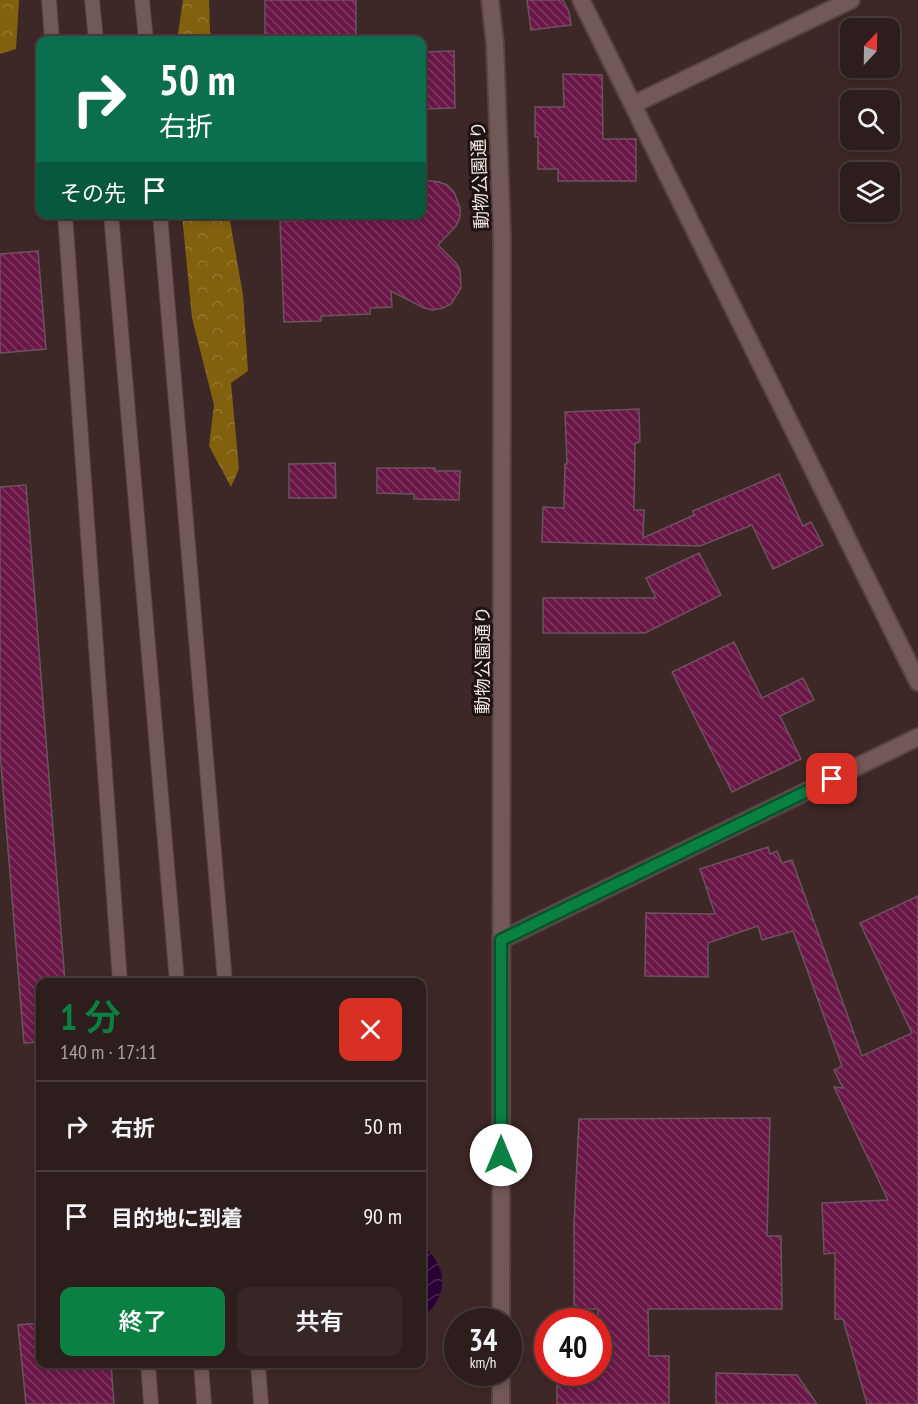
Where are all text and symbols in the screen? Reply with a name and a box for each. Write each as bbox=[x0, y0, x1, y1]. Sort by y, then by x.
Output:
north arrow bbox=[840, 18, 900, 78]
map controls bbox=[840, 18, 900, 222]
text: 50 m bbox=[159, 52, 236, 107]
icon: right bbox=[60, 60, 138, 138]
button: search bbox=[840, 90, 900, 150]
text: 右折 bbox=[159, 109, 213, 143]
street label: 動物公園通り bbox=[466, 121, 493, 229]
button: layers bbox=[840, 162, 900, 222]
icon: arrive bbox=[138, 174, 171, 207]
text: その先 bbox=[60, 179, 126, 207]
street label: 動物公園通り bbox=[471, 606, 494, 714]
pin bbox=[806, 753, 857, 804]
icon: arrive bbox=[815, 762, 848, 795]
text: 1 分 bbox=[60, 993, 121, 1040]
button: close bbox=[339, 998, 402, 1061]
text: 140 m · 17:11 bbox=[60, 1039, 157, 1065]
icon: right bbox=[60, 1110, 93, 1143]
text: 50 m bbox=[363, 1112, 402, 1140]
text: 右折 bbox=[111, 1114, 155, 1142]
position arrow bbox=[469, 1123, 533, 1187]
icon: arrive bbox=[60, 1200, 93, 1233]
text: 90 m bbox=[363, 1202, 402, 1230]
text: 目的地に到着 bbox=[111, 1204, 243, 1232]
button: 終了 bbox=[60, 1287, 225, 1356]
button: 共有 bbox=[237, 1287, 402, 1356]
speed limit sign: 40 bbox=[534, 1308, 612, 1386]
text: 34 bbox=[469, 1320, 497, 1359]
text: km/h bbox=[470, 1353, 496, 1372]

